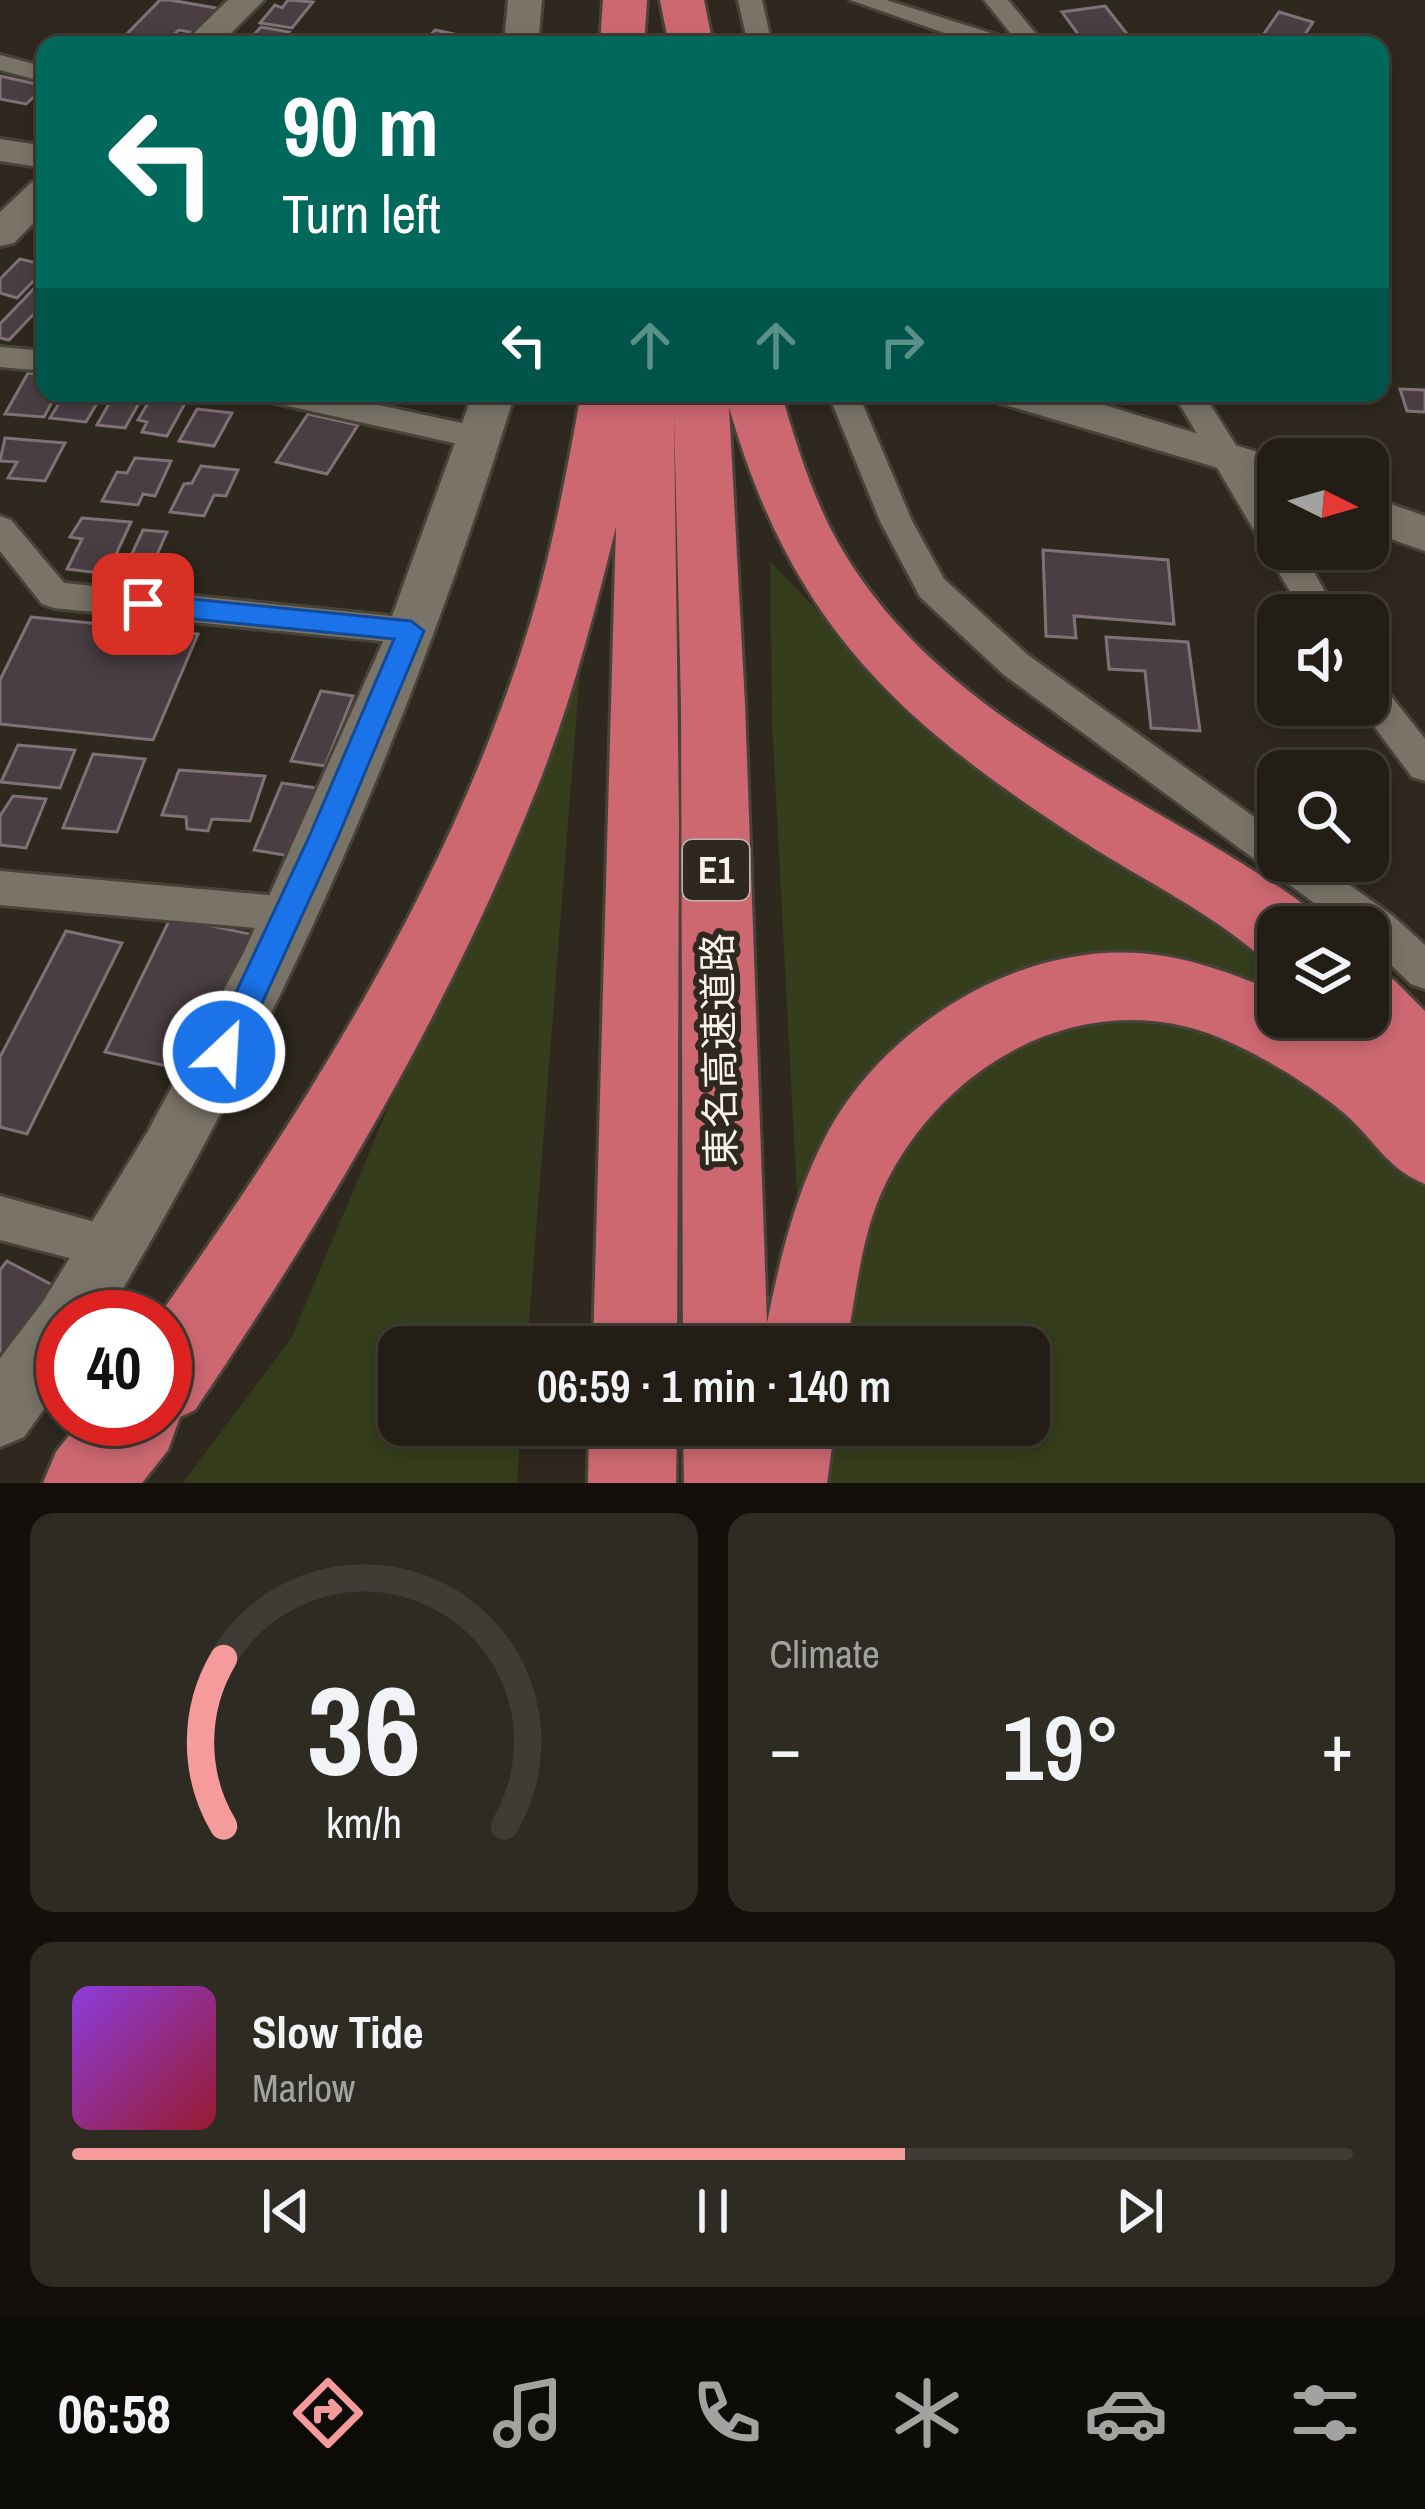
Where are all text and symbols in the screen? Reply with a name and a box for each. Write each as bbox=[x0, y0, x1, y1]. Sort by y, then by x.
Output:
text: 90 m bbox=[282, 69, 439, 182]
icon: left bbox=[84, 84, 240, 240]
text: Turn left bbox=[282, 177, 441, 250]
icon: left bbox=[491, 312, 557, 378]
icon: ahead bbox=[617, 312, 683, 378]
icon: ahead bbox=[743, 312, 809, 378]
icon: right bbox=[869, 312, 935, 378]
north arrow bbox=[1257, 438, 1389, 570]
map controls bbox=[1257, 438, 1389, 1038]
pin bbox=[92, 553, 194, 655]
icon: arrive bbox=[110, 571, 176, 637]
button: sound bbox=[1257, 594, 1389, 726]
button: search bbox=[1257, 750, 1389, 882]
road number: E1 bbox=[683, 840, 749, 900]
button: layers bbox=[1257, 906, 1389, 1038]
street label: 東名高速道路 bbox=[691, 933, 747, 1167]
position arrow bbox=[161, 989, 287, 1115]
speed limit sign: 40 bbox=[36, 1290, 192, 1446]
text: 06:59 · 1 min · 140 m bbox=[537, 1355, 891, 1416]
text: Climate bbox=[770, 1628, 880, 1680]
text: 36 bbox=[307, 1646, 421, 1814]
text: 19° bbox=[1002, 1687, 1120, 1808]
text: − bbox=[770, 1703, 801, 1792]
text: + bbox=[1321, 1703, 1353, 1792]
text: km/h bbox=[326, 1793, 402, 1850]
text: Slow Tide bbox=[252, 2001, 424, 2062]
text: Marlow bbox=[252, 2062, 355, 2114]
icon: previous bbox=[253, 2178, 319, 2244]
icon: pause bbox=[680, 2178, 746, 2244]
icon: next bbox=[1107, 2178, 1173, 2244]
icon: directions bbox=[286, 2371, 370, 2455]
icon: music bbox=[486, 2371, 570, 2455]
icon: phone bbox=[685, 2371, 769, 2455]
icon: climate bbox=[885, 2371, 969, 2455]
icon: car bbox=[1084, 2371, 1168, 2455]
icon: filters bbox=[1283, 2371, 1367, 2455]
text: 06:58 bbox=[58, 2377, 171, 2450]

